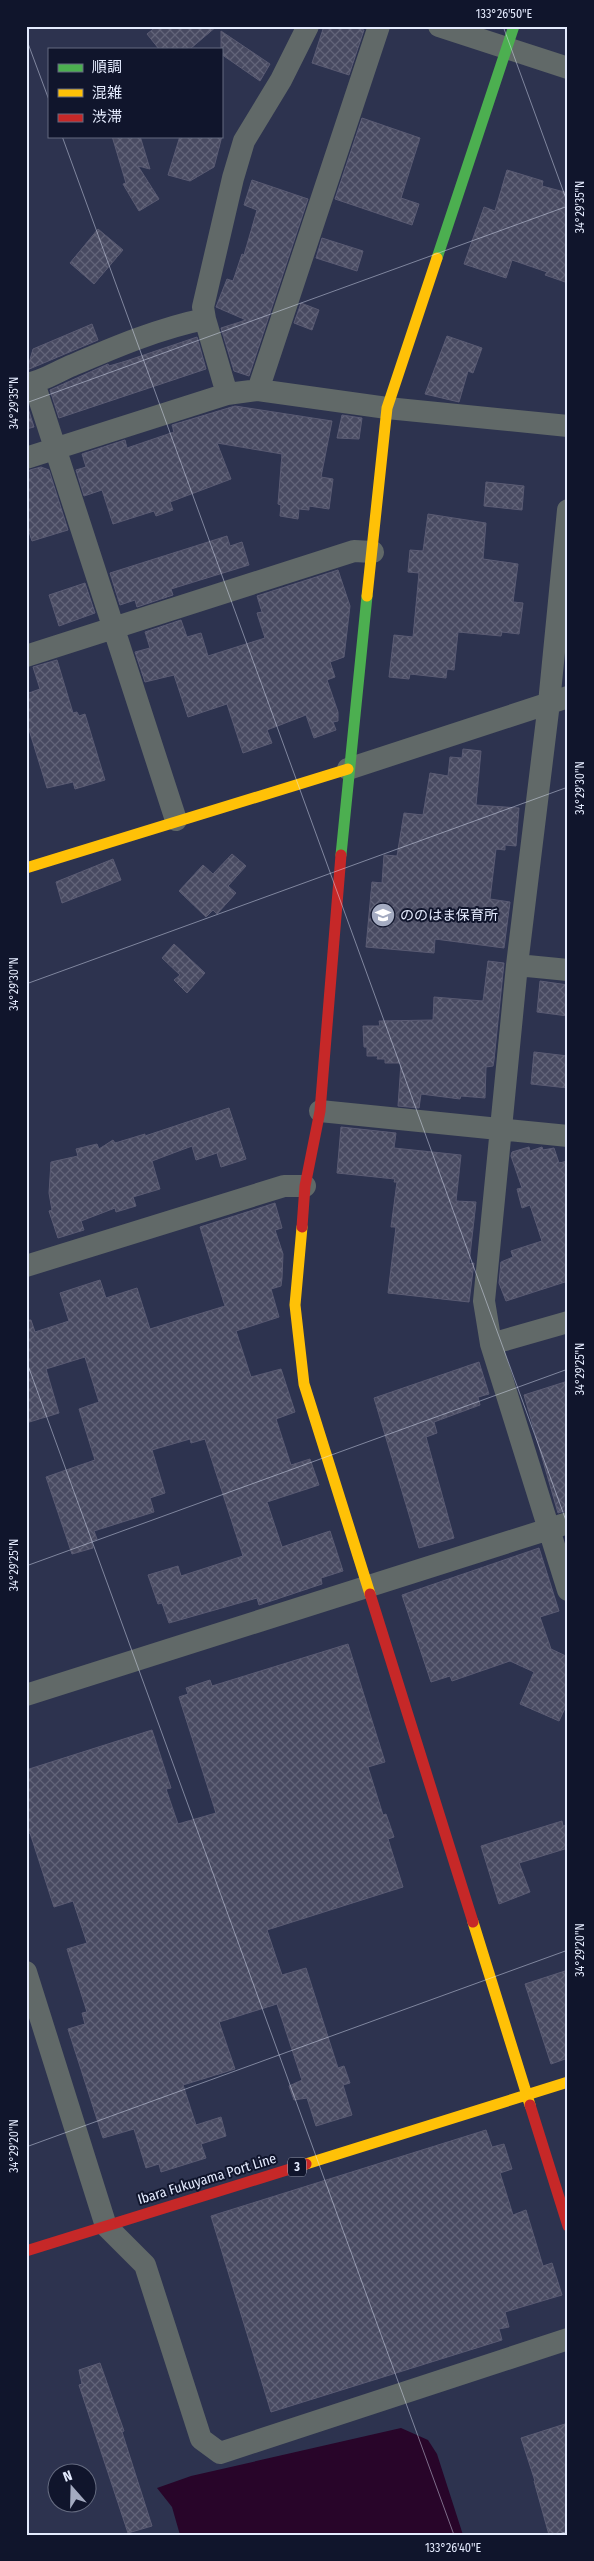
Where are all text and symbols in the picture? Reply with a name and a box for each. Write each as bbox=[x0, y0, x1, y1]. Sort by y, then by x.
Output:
text: 133°26'50"E bbox=[476, 7, 533, 21]
legend bbox=[48, 48, 222, 138]
text: 順調 bbox=[92, 58, 122, 76]
text: 混雑 bbox=[92, 84, 122, 102]
text: 渋滞 bbox=[92, 108, 122, 126]
text: 34°29'35"N bbox=[573, 181, 587, 233]
text: 34°29'35"N bbox=[7, 377, 21, 429]
text: 34°29'30"N bbox=[573, 761, 587, 815]
school or university icon: ののはま保育所 bbox=[370, 902, 396, 928]
place label: ののはま保育所 bbox=[400, 907, 498, 924]
text: 34°29'30"N bbox=[7, 957, 21, 1011]
text: 34°29'25"N bbox=[573, 1343, 587, 1395]
text: 34°29'25"N bbox=[7, 1539, 21, 1591]
text: 34°29'20"N bbox=[573, 1923, 587, 1977]
text: 34°29'20"N bbox=[7, 2119, 21, 2173]
street label: Ibara Fukuyama Port Line bbox=[136, 2150, 278, 2208]
road number: 3 bbox=[288, 2158, 306, 2176]
north arrow bbox=[48, 2464, 98, 2514]
text: N bbox=[61, 2467, 75, 2486]
text: 133°26'40"E bbox=[425, 2541, 481, 2555]

